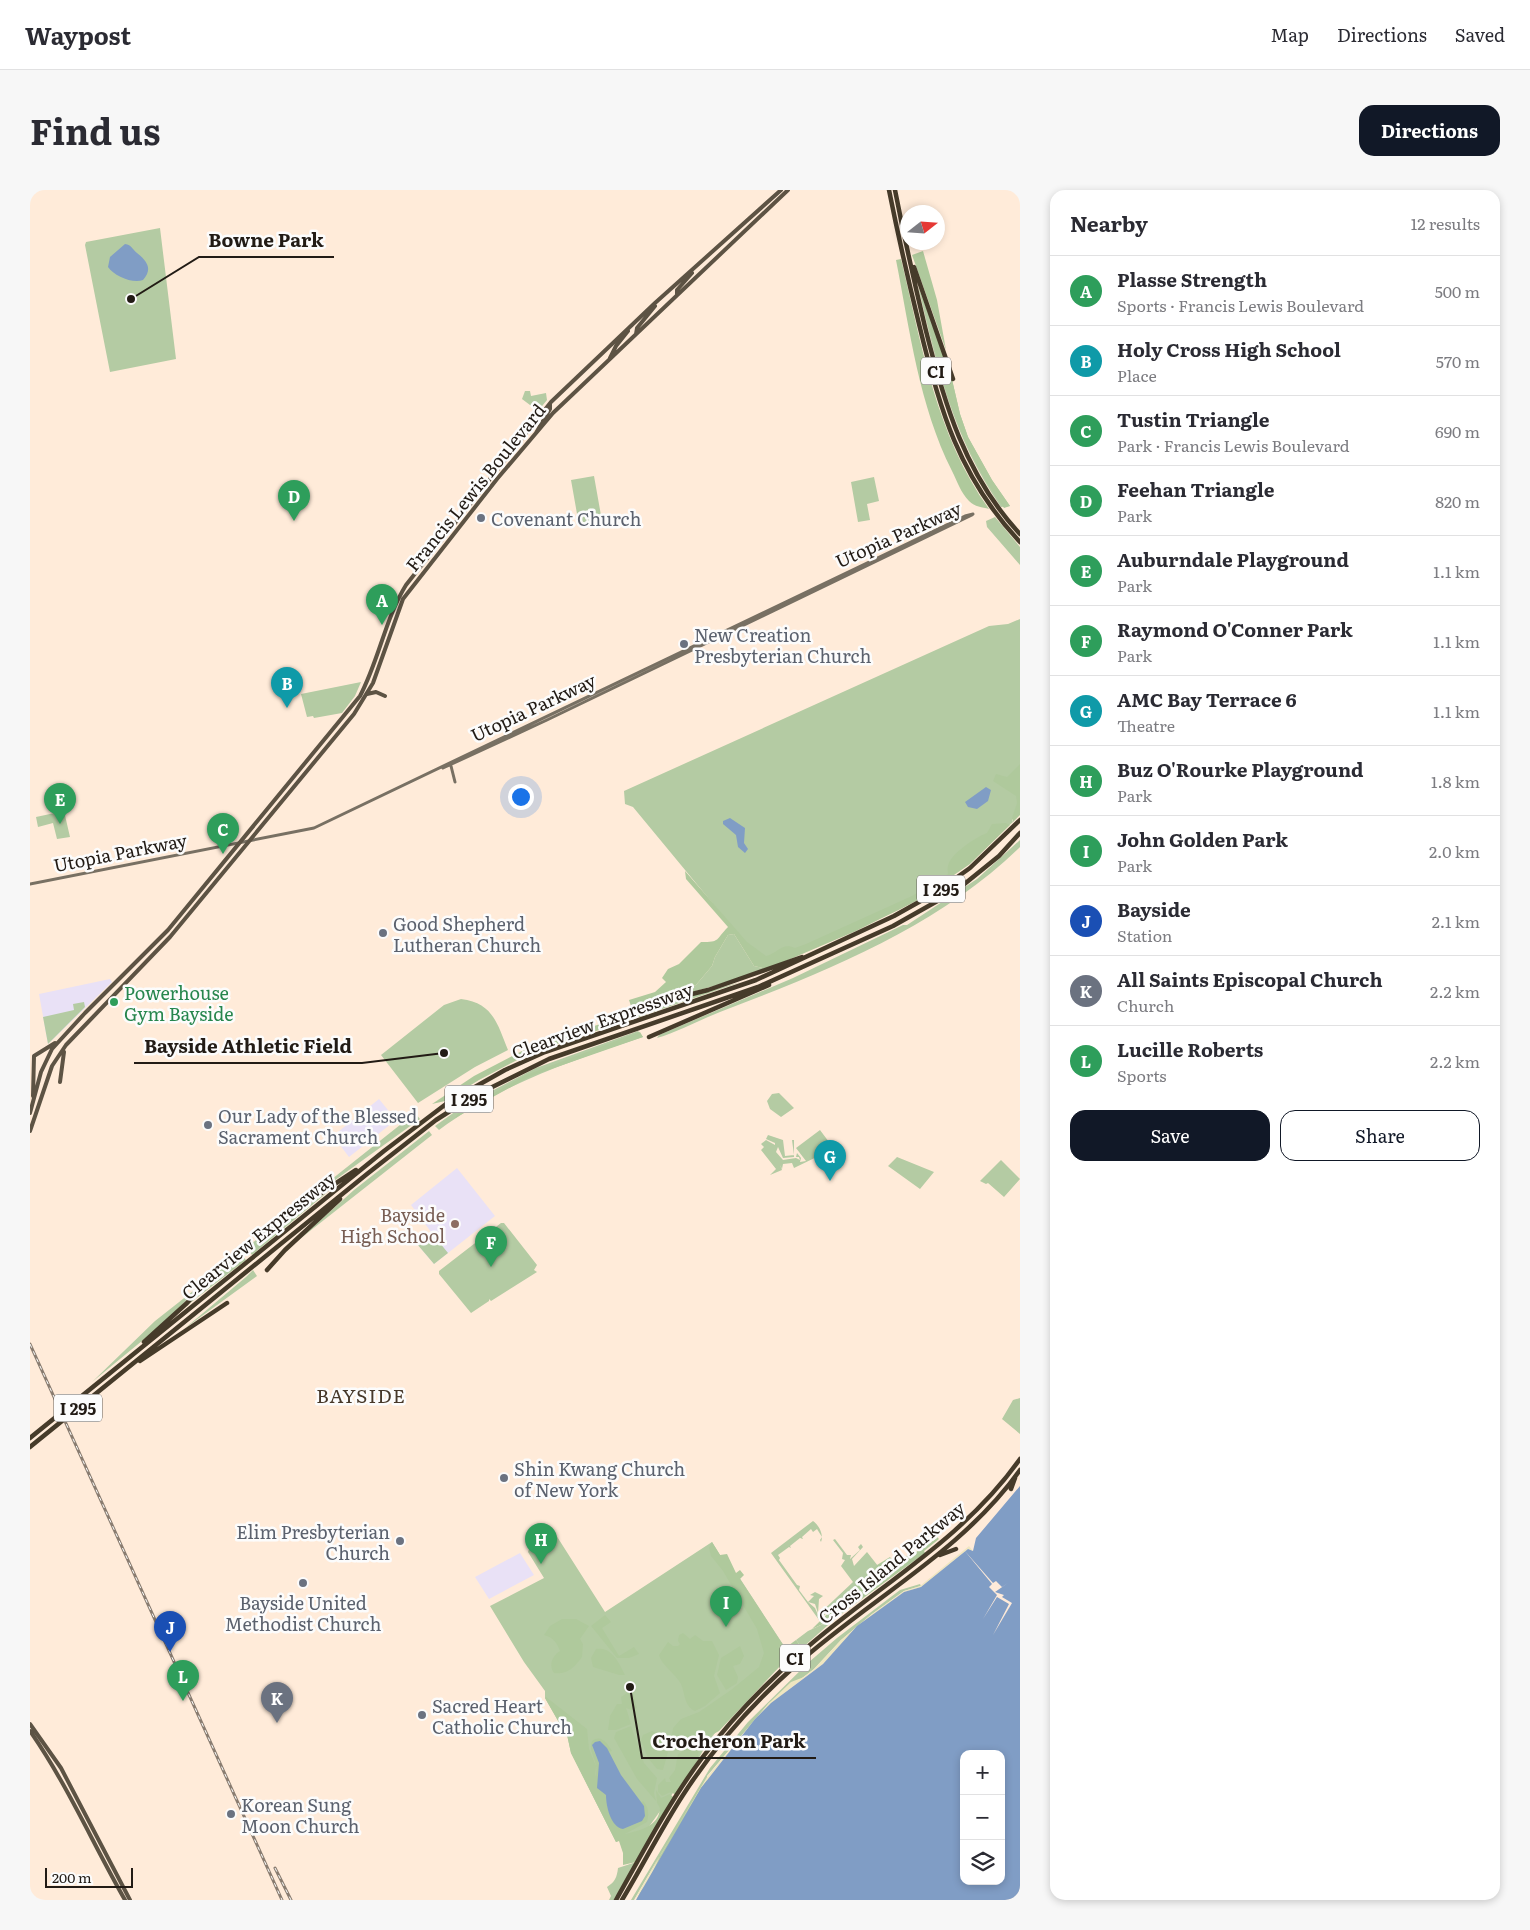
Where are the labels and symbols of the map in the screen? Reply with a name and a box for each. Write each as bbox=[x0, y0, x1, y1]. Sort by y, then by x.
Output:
north arrow bbox=[900, 205, 945, 250]
callout: Bowne Park bbox=[199, 223, 334, 257]
text: Bowne Park bbox=[208, 225, 324, 253]
road number: CI bbox=[921, 358, 951, 385]
street label: Francis Lewis Boulevard bbox=[399, 397, 551, 577]
pin: D bbox=[278, 480, 310, 521]
street label: Utopia Parkway bbox=[831, 494, 966, 574]
place label: Covenant Church bbox=[491, 505, 641, 532]
marker: Covenant Church bbox=[475, 512, 487, 524]
pin: A bbox=[366, 584, 398, 625]
place label: New Creation Presbyterian Church bbox=[694, 621, 871, 669]
marker: New Creation Presbyterian Church bbox=[678, 638, 690, 650]
street label: Utopia Parkway bbox=[466, 666, 601, 748]
pin: B bbox=[271, 667, 303, 708]
pin: E bbox=[44, 783, 76, 824]
your location bbox=[508, 784, 534, 810]
pin: C bbox=[207, 813, 239, 854]
street label: Utopia Parkway bbox=[51, 826, 190, 878]
road number: I 295 bbox=[917, 876, 965, 902]
place label: Good Shepherd Lutheran Church bbox=[393, 910, 541, 958]
marker: Good Shepherd Lutheran Church bbox=[377, 927, 389, 939]
street label: Clearview Expressway bbox=[508, 974, 697, 1065]
place label: Powerhouse Gym Bayside bbox=[124, 979, 234, 1027]
marker: Powerhouse Gym Bayside bbox=[108, 996, 120, 1008]
callout: Bayside Athletic Field bbox=[134, 1029, 362, 1063]
text: Bayside Athletic Field bbox=[144, 1031, 353, 1059]
road number: I 295 bbox=[445, 1086, 493, 1112]
place label: Our Lady of the Blessed Sacrament Church bbox=[218, 1102, 417, 1150]
marker: Our Lady of the Blessed Sacrament Church bbox=[202, 1119, 214, 1131]
pin: G bbox=[814, 1140, 846, 1181]
street label: Clearview Expressway bbox=[175, 1164, 341, 1306]
place label: Bayside High School bbox=[340, 1201, 445, 1249]
marker: Bayside High School bbox=[449, 1218, 461, 1230]
pin: F bbox=[475, 1226, 507, 1267]
district label: BAYSIDE bbox=[316, 1381, 406, 1409]
road number: I 295 bbox=[54, 1394, 102, 1422]
place label: Shin Kwang Church of New York bbox=[514, 1455, 685, 1503]
marker: Shin Kwang Church of New York bbox=[498, 1472, 510, 1484]
street label: Cross Island Parkway bbox=[812, 1494, 971, 1630]
place label: Elim Presbyterian Church bbox=[236, 1518, 390, 1566]
pin: H bbox=[525, 1523, 557, 1564]
marker: Elim Presbyterian Church bbox=[394, 1535, 406, 1547]
marker: Bayside United Methodist Church bbox=[297, 1577, 309, 1589]
pin: I bbox=[710, 1586, 742, 1627]
place label: Bayside United Methodist Church bbox=[225, 1589, 381, 1637]
pin: J bbox=[154, 1611, 186, 1652]
road number: CI bbox=[780, 1645, 810, 1672]
pin: L bbox=[167, 1660, 199, 1701]
pin: K bbox=[261, 1682, 293, 1723]
place label: Sacred Heart Catholic Church bbox=[432, 1692, 572, 1740]
marker: Sacred Heart Catholic Church bbox=[416, 1709, 428, 1721]
callout: Crocheron Park bbox=[642, 1724, 816, 1758]
text: Crocheron Park bbox=[652, 1726, 806, 1754]
place label: Korean Sung Moon Church bbox=[241, 1791, 360, 1839]
marker: Korean Sung Moon Church bbox=[225, 1808, 237, 1820]
scale bar bbox=[45, 1865, 132, 1888]

